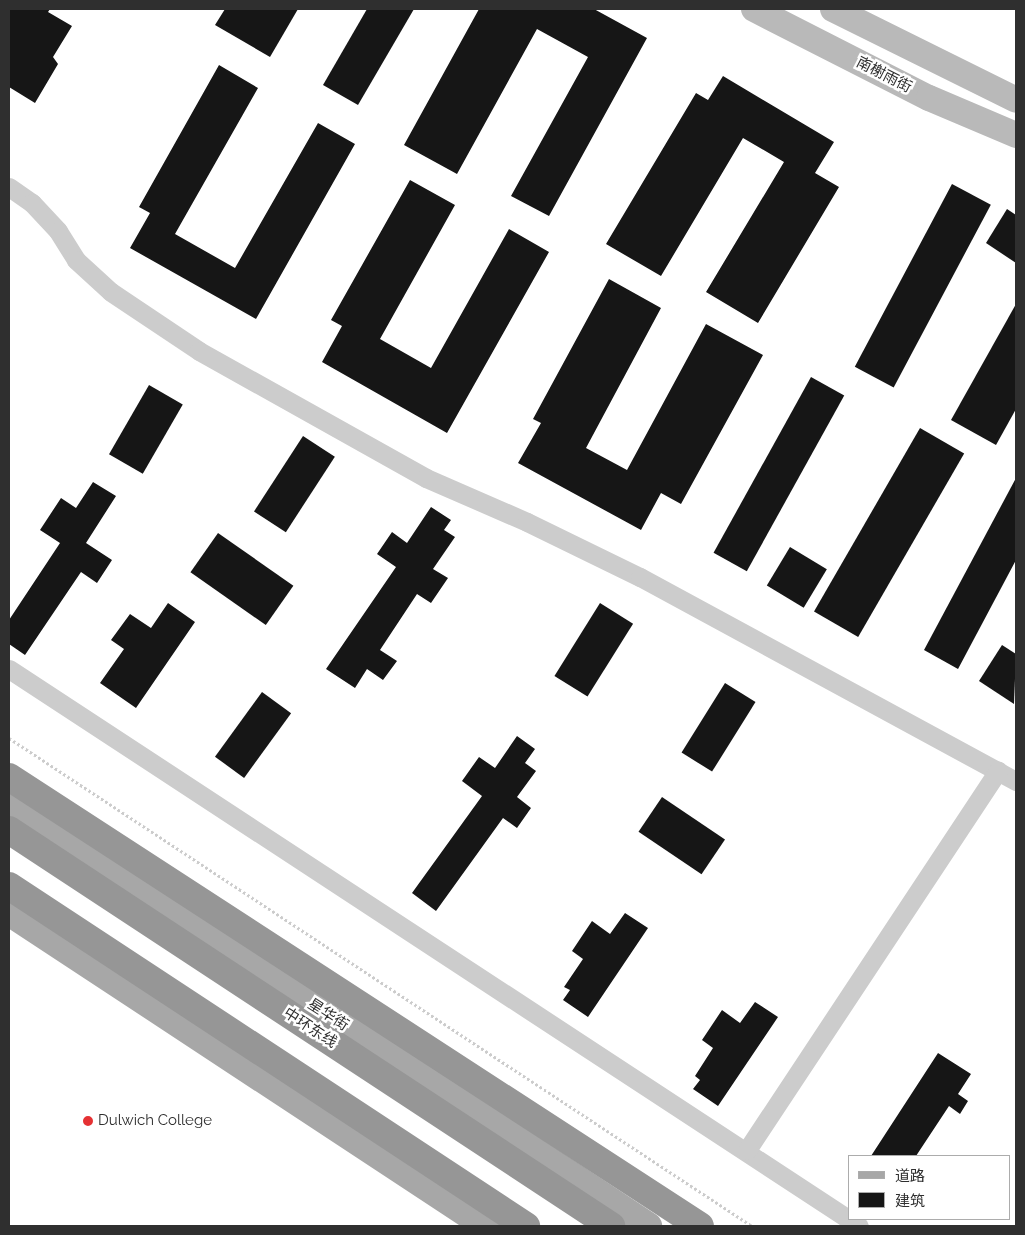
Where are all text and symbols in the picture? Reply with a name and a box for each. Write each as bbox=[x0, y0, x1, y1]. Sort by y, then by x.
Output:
street label: 南榭雨街 bbox=[853, 53, 915, 97]
street label: 星华街 bbox=[304, 995, 352, 1035]
street label: 中环东线 bbox=[280, 1004, 340, 1052]
place label: Dulwich College bbox=[98, 1112, 212, 1130]
marker: Dulwich College bbox=[82, 1115, 94, 1127]
legend bbox=[848, 1155, 1010, 1220]
text: 道路 bbox=[895, 1167, 925, 1185]
text: 建筑 bbox=[895, 1192, 925, 1210]

